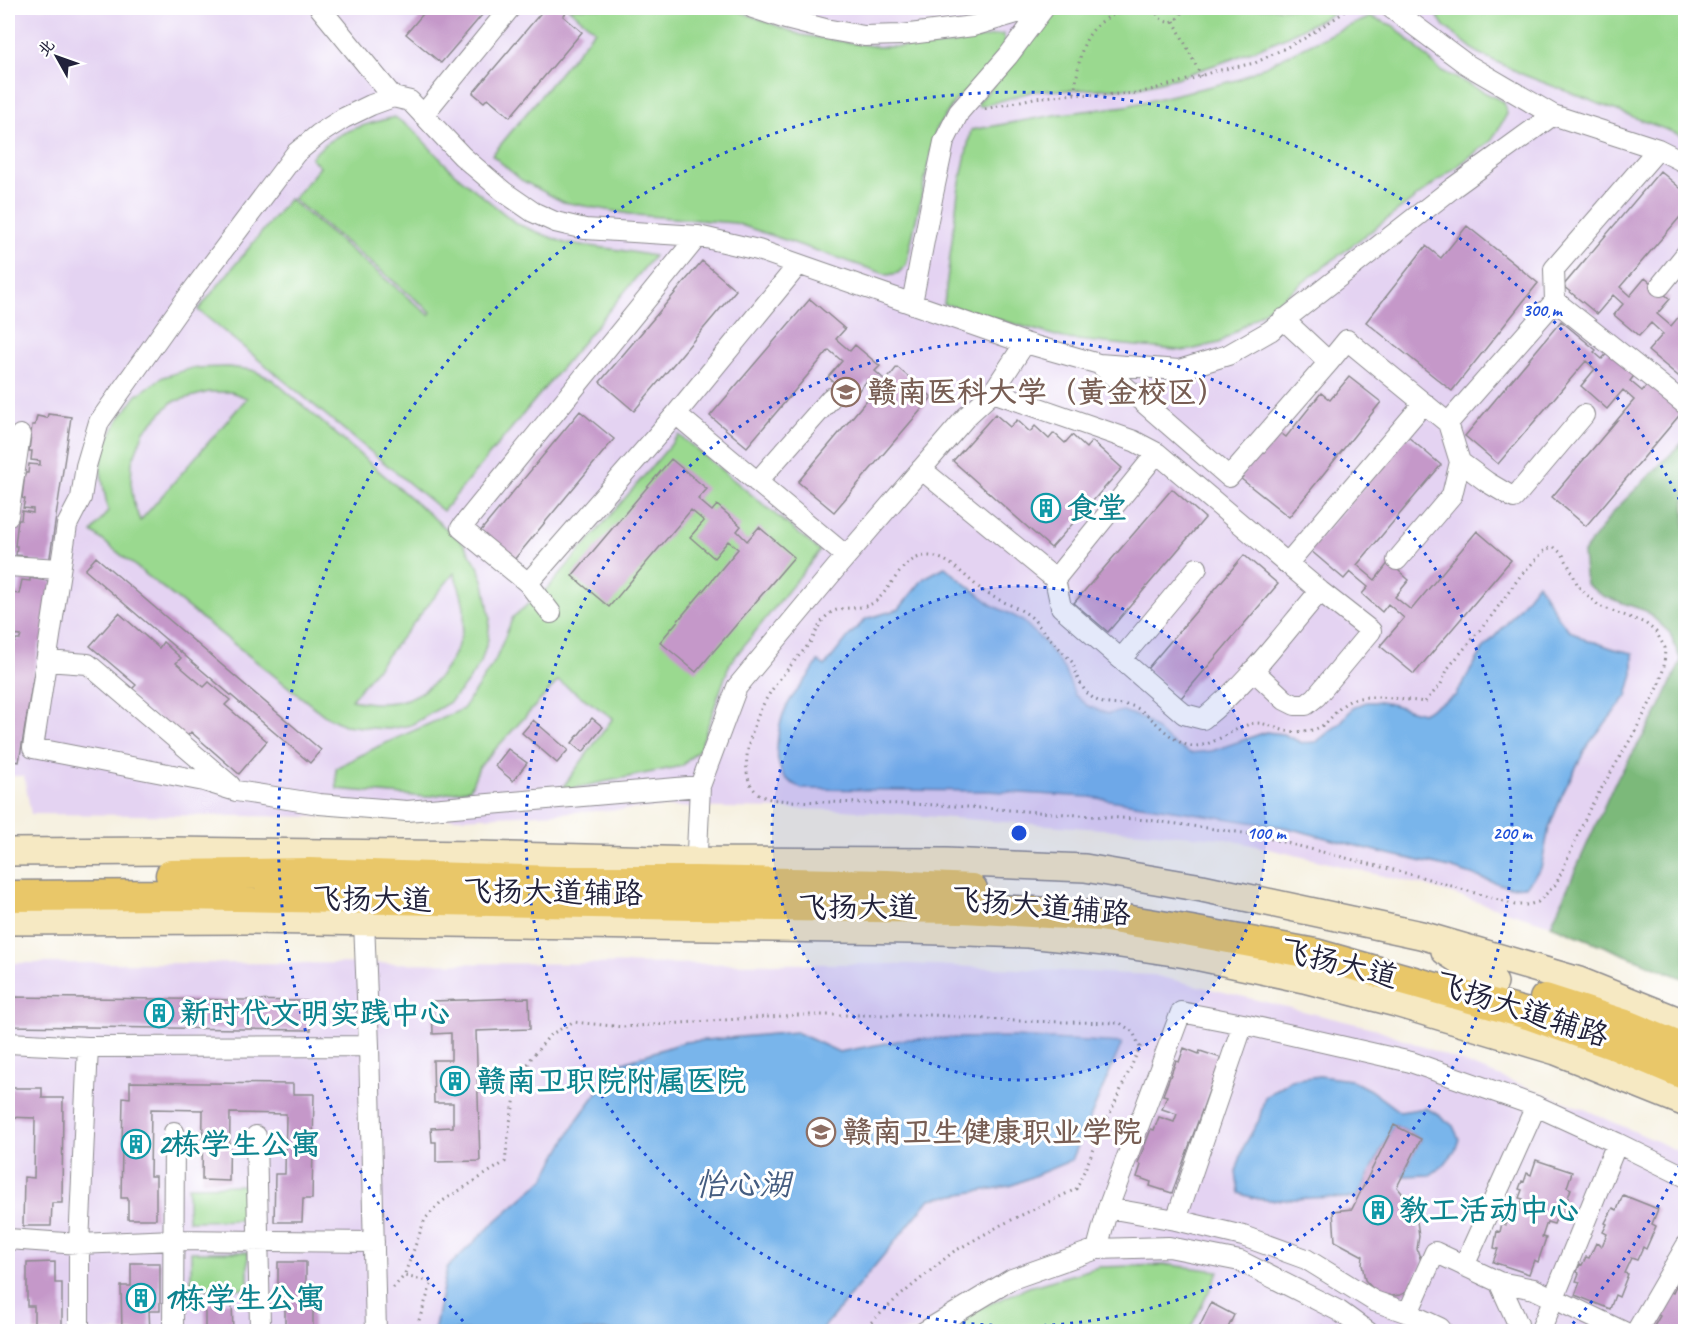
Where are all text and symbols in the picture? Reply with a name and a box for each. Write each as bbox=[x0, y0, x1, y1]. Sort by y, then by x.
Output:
north arrow bbox=[27, 27, 87, 87]
text: 北 bbox=[33, 35, 59, 61]
text: 300 m bbox=[1523, 299, 1563, 321]
place label: 赣南医科大学（黄金校区） bbox=[867, 373, 1227, 411]
school or university icon: 赣南医科大学（黄金校区） bbox=[830, 376, 862, 408]
place label: 食堂 bbox=[1067, 489, 1127, 527]
building icon: 食堂 bbox=[1030, 492, 1062, 524]
text: 100 m bbox=[1247, 822, 1287, 844]
text: 200 m bbox=[1493, 822, 1533, 844]
centre of rings bbox=[1009, 823, 1029, 843]
street label: 飞扬大道辅路 bbox=[463, 871, 643, 913]
street label: 飞扬大道 bbox=[312, 879, 432, 919]
street label: 飞扬大道辅路 bbox=[950, 879, 1132, 933]
street label: 飞扬大道 bbox=[798, 888, 918, 926]
street label: 飞扬大道 bbox=[1276, 930, 1402, 996]
street label: 飞扬大道辅路 bbox=[1431, 963, 1613, 1055]
place label: 新时代文明实践中心 bbox=[180, 994, 450, 1032]
building icon: 新时代文明实践中心 bbox=[143, 997, 175, 1029]
place label: 赣南卫职院附属医院 bbox=[476, 1062, 746, 1100]
building icon: 赣南卫职院附属医院 bbox=[439, 1065, 471, 1097]
place label: 赣南卫生健康职业学院 bbox=[842, 1113, 1142, 1151]
school or university icon: 赣南卫生健康职业学院 bbox=[805, 1116, 837, 1148]
place label: 2栋学生公寓 bbox=[157, 1125, 321, 1163]
building icon: 2栋学生公寓 bbox=[120, 1128, 152, 1160]
water label: 怡心湖 bbox=[695, 1164, 794, 1205]
place label: 教工活动中心 bbox=[1399, 1191, 1579, 1229]
building icon: 教工活动中心 bbox=[1362, 1194, 1394, 1226]
place label: 1栋学生公寓 bbox=[162, 1279, 326, 1317]
building icon: 1栋学生公寓 bbox=[125, 1282, 157, 1314]

